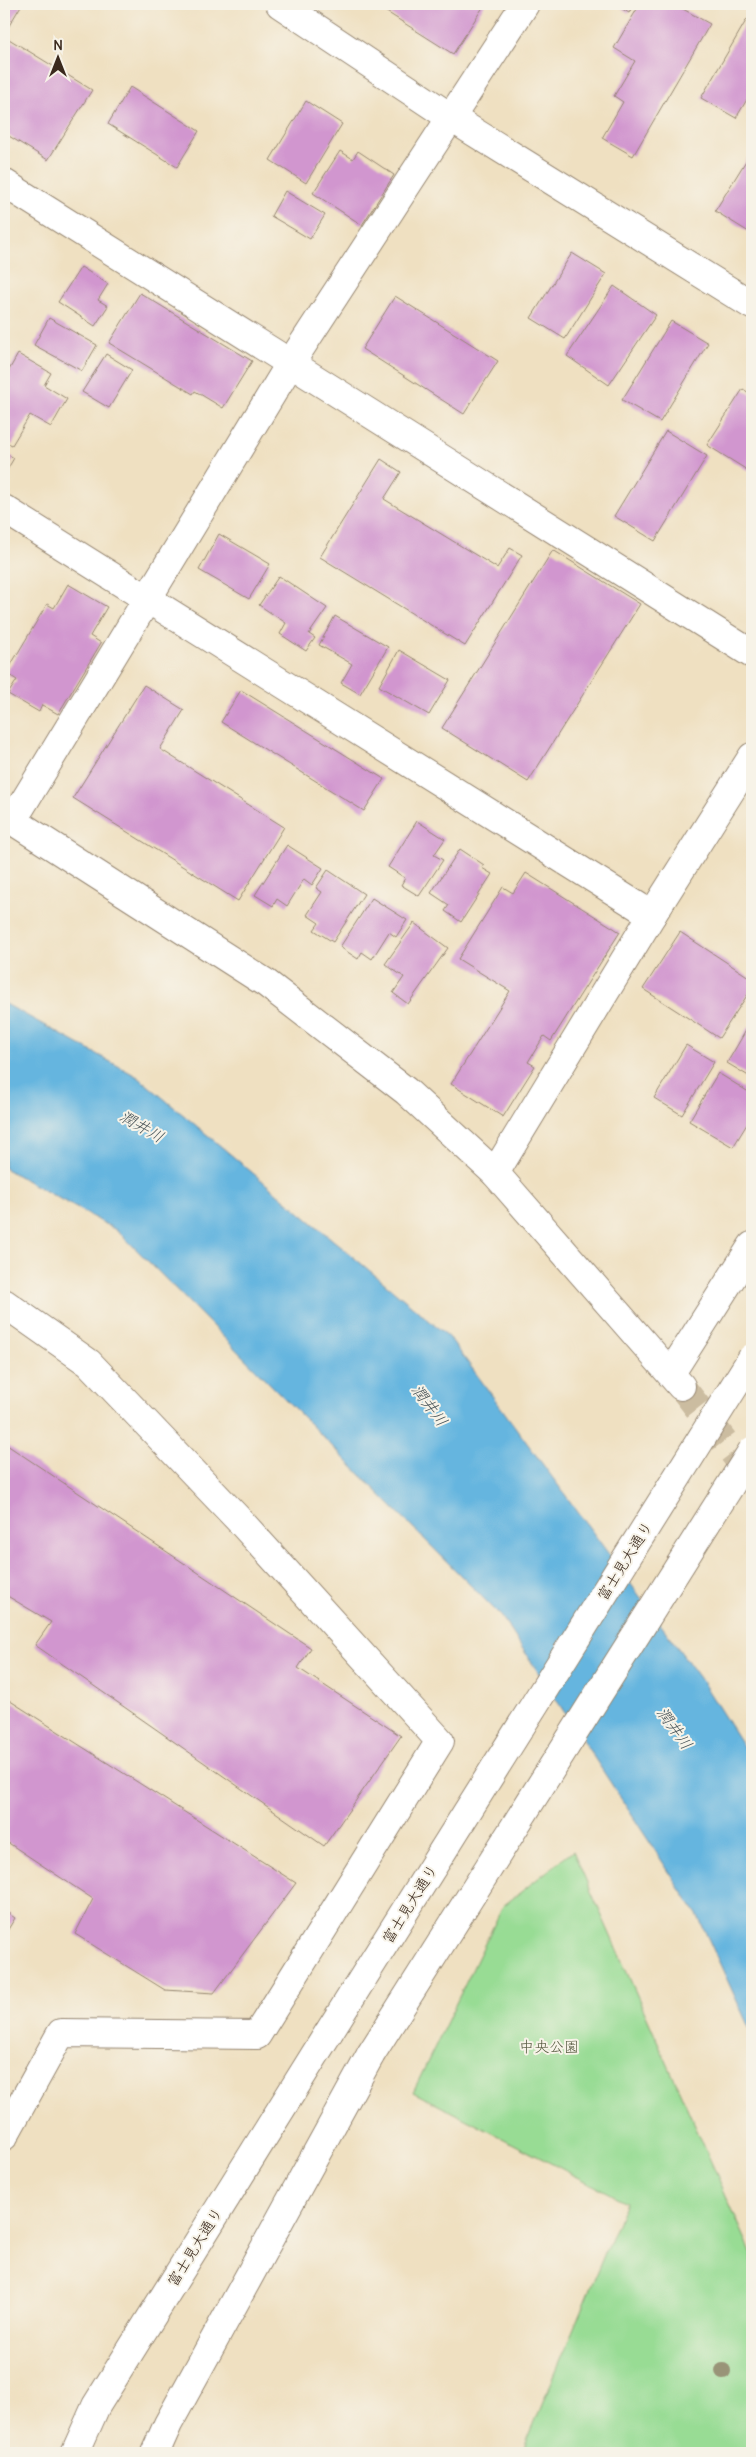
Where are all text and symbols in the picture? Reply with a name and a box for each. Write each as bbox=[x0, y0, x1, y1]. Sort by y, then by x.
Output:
north arrow bbox=[32, 32, 82, 82]
text: N bbox=[53, 36, 63, 54]
water label: 潤井川 bbox=[116, 1105, 168, 1147]
water label: 潤井川 bbox=[408, 1380, 452, 1430]
street label: 富士見大通り bbox=[593, 1518, 656, 1604]
water label: 潤井川 bbox=[653, 1703, 697, 1753]
street label: 富士見大通り bbox=[378, 1861, 441, 1947]
park label: 中央公園 bbox=[519, 2037, 579, 2056]
street label: 富士見大通り bbox=[163, 2204, 226, 2290]

